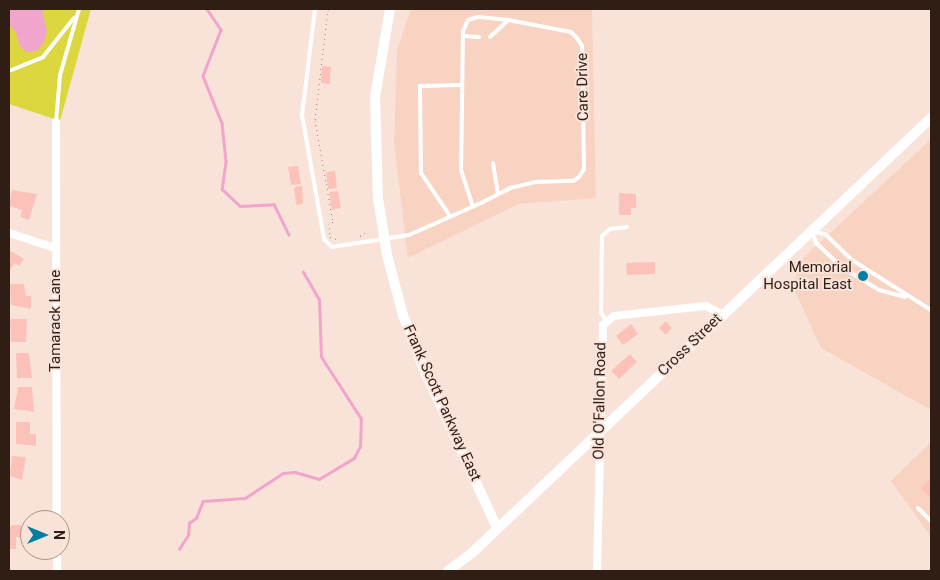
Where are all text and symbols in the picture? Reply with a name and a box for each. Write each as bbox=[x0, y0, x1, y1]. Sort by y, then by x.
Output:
street label: Care Drive bbox=[573, 53, 593, 121]
place label: Memorial Hospital East bbox=[763, 258, 852, 293]
marker: Memorial Hospital East bbox=[856, 269, 870, 283]
street label: Tamarack Lane bbox=[47, 270, 65, 372]
street label: Cross Street bbox=[654, 310, 726, 380]
street label: Frank Scott Parkway East bbox=[399, 322, 485, 484]
street label: Old O'Fallon Road bbox=[590, 342, 610, 460]
north arrow bbox=[20, 510, 70, 560]
text: N bbox=[51, 530, 67, 540]

